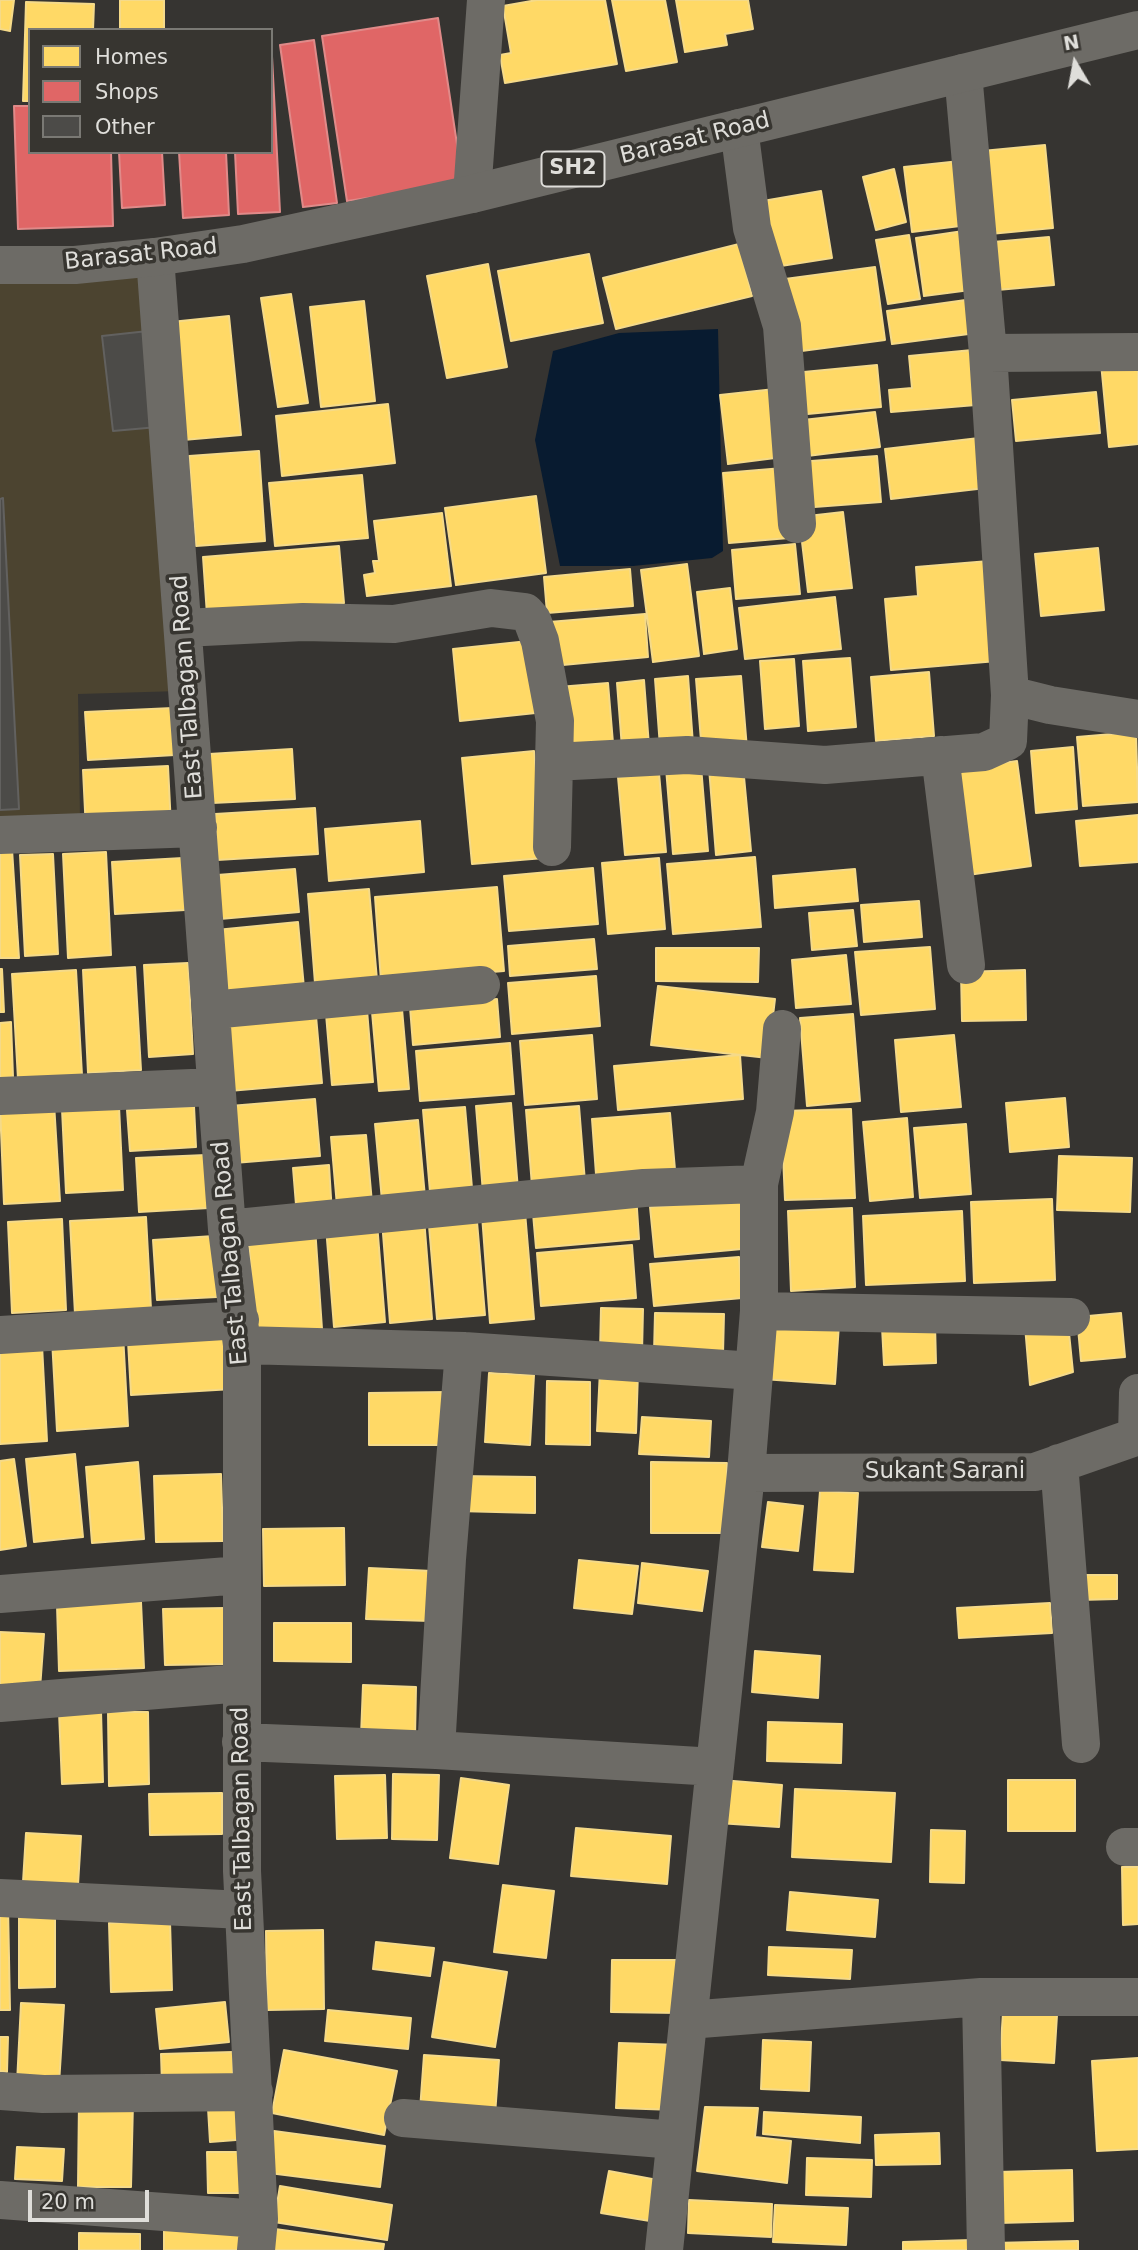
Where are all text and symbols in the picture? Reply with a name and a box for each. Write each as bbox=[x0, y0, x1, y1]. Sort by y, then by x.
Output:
legend bbox=[28, 28, 273, 154]
north arrow bbox=[1040, 28, 1110, 98]
text: N bbox=[1062, 30, 1081, 55]
text: Homes bbox=[95, 45, 168, 69]
text: Shops bbox=[95, 80, 159, 104]
street label: Barasat Road bbox=[617, 107, 773, 171]
text: Other bbox=[95, 115, 155, 139]
road number: SH2 bbox=[542, 152, 604, 186]
street label: Barasat Road bbox=[63, 233, 219, 277]
street label: East Talbagan Road bbox=[166, 574, 210, 800]
street label: East Talbagan Road bbox=[207, 1140, 255, 1366]
street label: Sukant Sarani bbox=[865, 1458, 1025, 1486]
street label: East Talbagan Road bbox=[227, 1706, 259, 1932]
scale bar bbox=[32, 2176, 152, 2220]
text: 20 m bbox=[41, 2190, 95, 2214]

